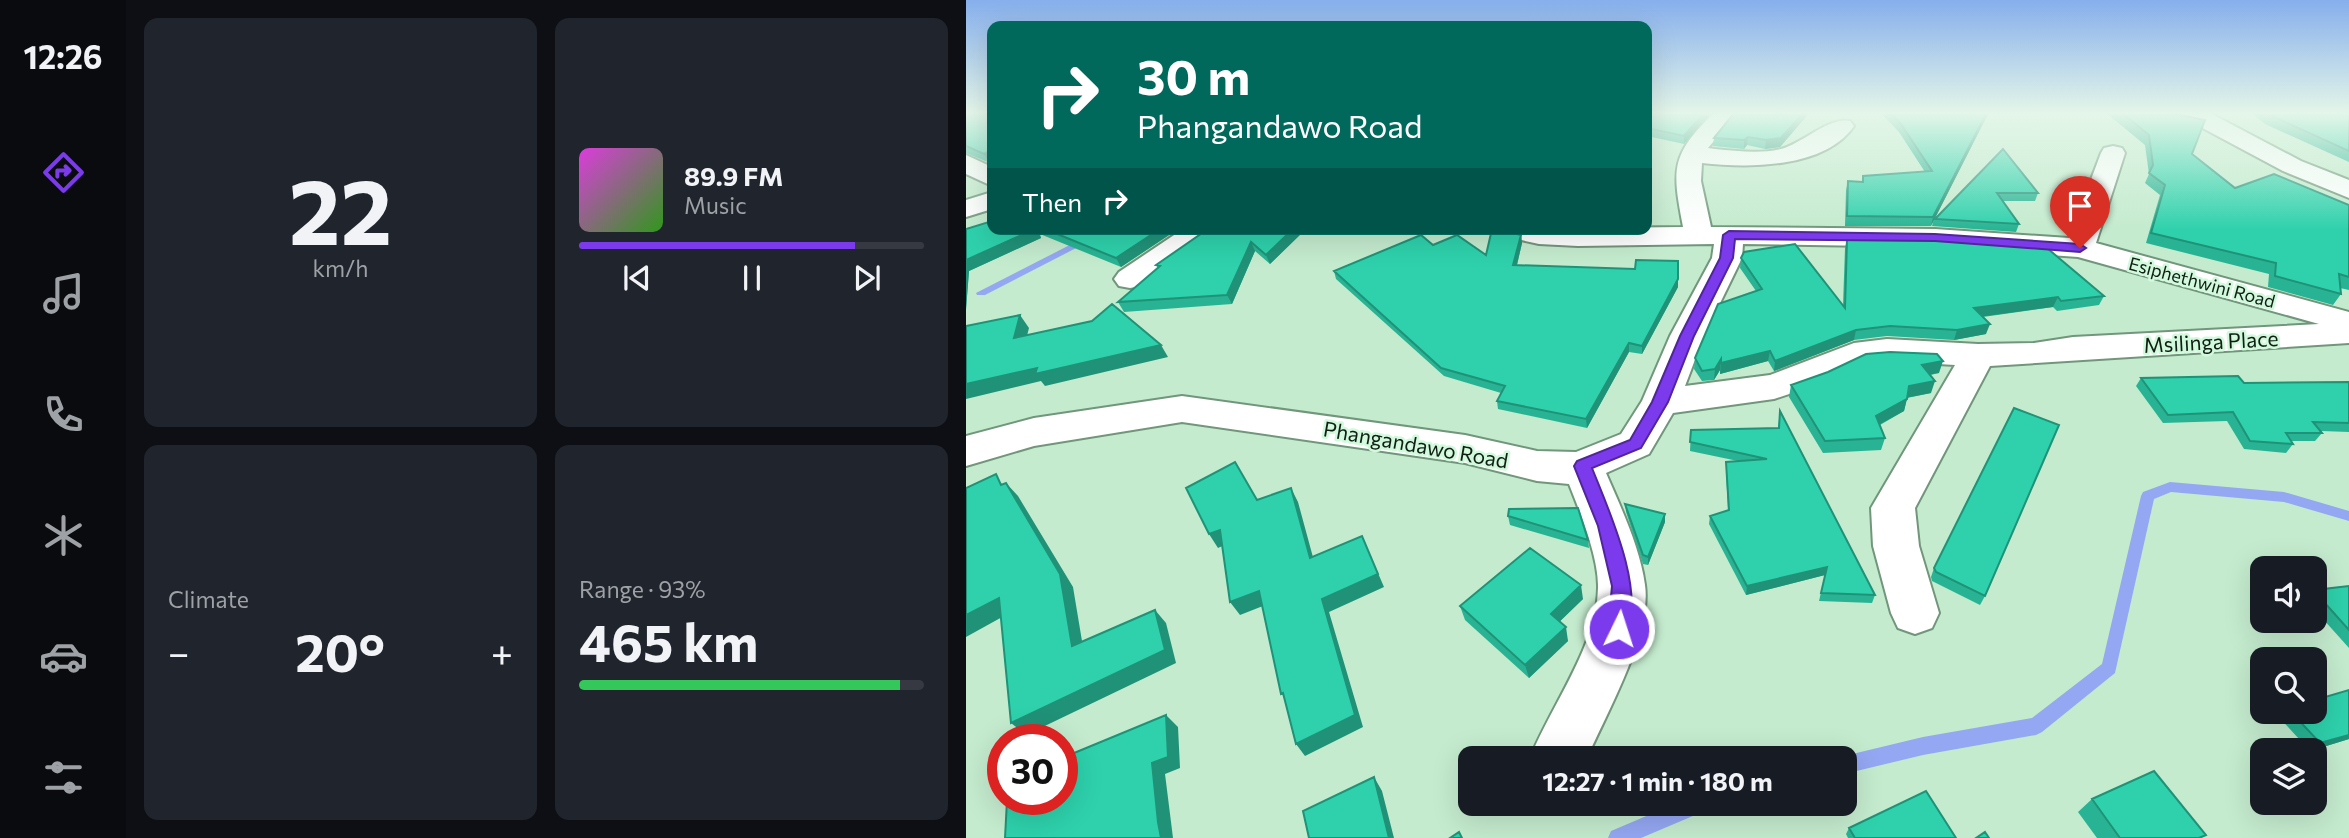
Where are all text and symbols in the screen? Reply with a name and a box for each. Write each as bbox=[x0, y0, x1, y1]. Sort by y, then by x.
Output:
text: 12:26 bbox=[24, 36, 102, 76]
text: 30 m bbox=[1137, 45, 1250, 105]
icon: right bbox=[1022, 49, 1113, 140]
text: Phangandawo Road bbox=[1137, 105, 1423, 145]
icon: directions bbox=[39, 148, 88, 197]
text: 22 bbox=[289, 152, 392, 264]
text: 89.9 FM bbox=[684, 160, 783, 191]
pin bbox=[2050, 176, 2110, 248]
icon: right bbox=[1096, 182, 1134, 220]
text: Then bbox=[1022, 186, 1082, 217]
icon: arrive bbox=[2061, 187, 2099, 225]
text: Music bbox=[684, 191, 747, 219]
street label: Esiphethwini Road bbox=[2126, 252, 2278, 312]
text: km/h bbox=[313, 254, 368, 282]
icon: previous bbox=[618, 259, 656, 297]
icon: pause bbox=[733, 259, 771, 297]
icon: next bbox=[848, 259, 886, 297]
icon: music bbox=[39, 269, 88, 318]
street label: Msilinga Place bbox=[2143, 325, 2279, 357]
icon: phone bbox=[39, 390, 88, 439]
street label: Phangandawo Road bbox=[1322, 415, 1510, 473]
icon: climate bbox=[39, 511, 88, 560]
map controls bbox=[2250, 556, 2327, 815]
button: sound bbox=[2250, 556, 2327, 633]
text: Range · 93% bbox=[579, 575, 705, 603]
text: Climate bbox=[168, 585, 249, 613]
position arrow bbox=[1582, 592, 1656, 666]
text: 465 km bbox=[579, 609, 758, 673]
text: 20° bbox=[295, 619, 385, 683]
text: − bbox=[168, 628, 190, 675]
text: + bbox=[491, 628, 513, 675]
icon: car bbox=[39, 632, 88, 681]
button: search bbox=[2250, 647, 2327, 724]
speed limit sign: 30 bbox=[987, 724, 1078, 815]
button: layers bbox=[2250, 738, 2327, 815]
icon: filters bbox=[39, 753, 88, 802]
text: 12:27 · 1 min · 180 m bbox=[1542, 765, 1773, 796]

